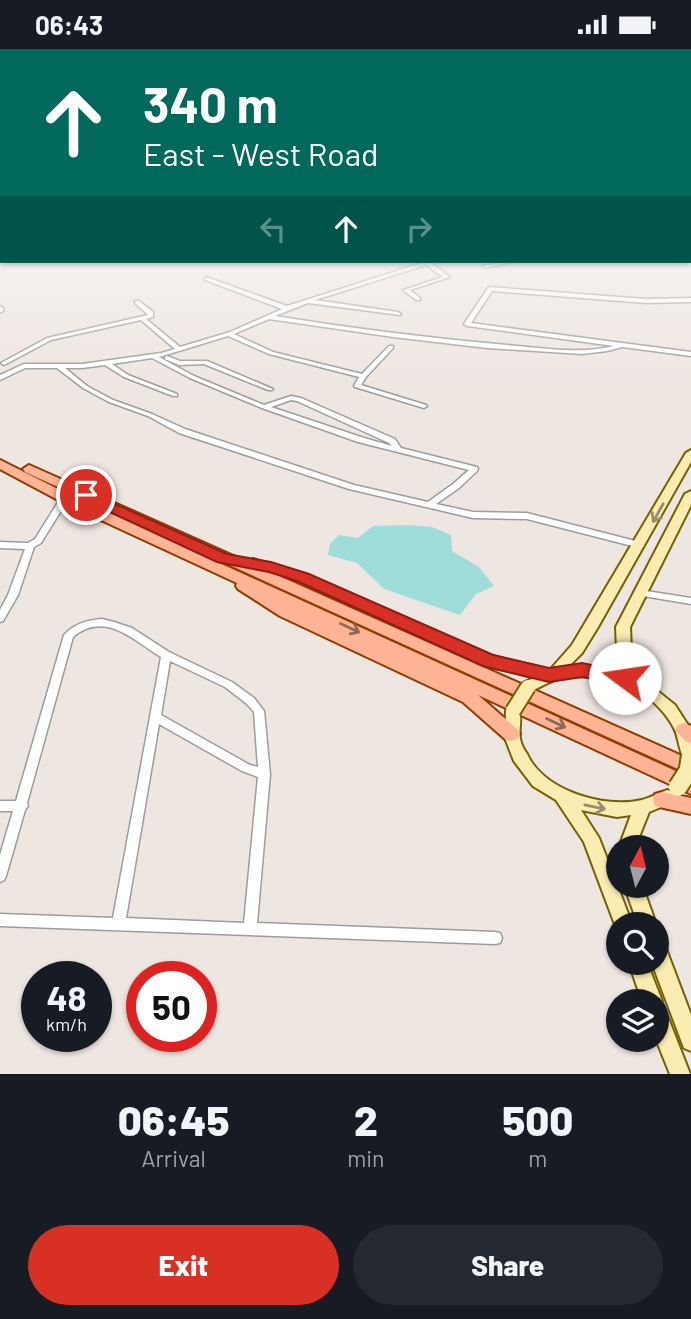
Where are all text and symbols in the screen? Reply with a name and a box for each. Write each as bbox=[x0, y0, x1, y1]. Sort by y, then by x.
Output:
text: 06:43 bbox=[35, 9, 103, 40]
text: 340 m bbox=[143, 74, 278, 133]
icon: ahead bbox=[28, 77, 119, 168]
text: East - West Road bbox=[143, 134, 379, 172]
icon: left bbox=[254, 210, 292, 248]
icon: ahead bbox=[327, 210, 365, 248]
icon: right bbox=[400, 210, 438, 248]
pin bbox=[56, 465, 116, 525]
icon: arrive bbox=[67, 476, 105, 514]
one-way arrow bbox=[651, 502, 665, 522]
one-way arrow bbox=[339, 621, 360, 635]
position arrow bbox=[588, 641, 662, 715]
one-way arrow bbox=[546, 718, 567, 731]
one-way arrow bbox=[583, 801, 606, 815]
north arrow bbox=[606, 835, 668, 898]
map controls bbox=[606, 835, 669, 1052]
button: search bbox=[606, 912, 669, 975]
speed limit sign: 50 bbox=[126, 961, 217, 1052]
text: 48 bbox=[46, 976, 87, 1018]
button: layers bbox=[606, 989, 669, 1052]
text: km/h bbox=[46, 1013, 87, 1035]
text: 06:45 bbox=[118, 1094, 229, 1144]
text: 2 bbox=[354, 1094, 378, 1144]
text: 500 bbox=[502, 1094, 573, 1144]
text: Arrival bbox=[141, 1144, 206, 1172]
text: min bbox=[347, 1144, 385, 1172]
text: m bbox=[528, 1144, 547, 1172]
button: Exit bbox=[28, 1225, 339, 1305]
button: Share bbox=[353, 1225, 663, 1305]

